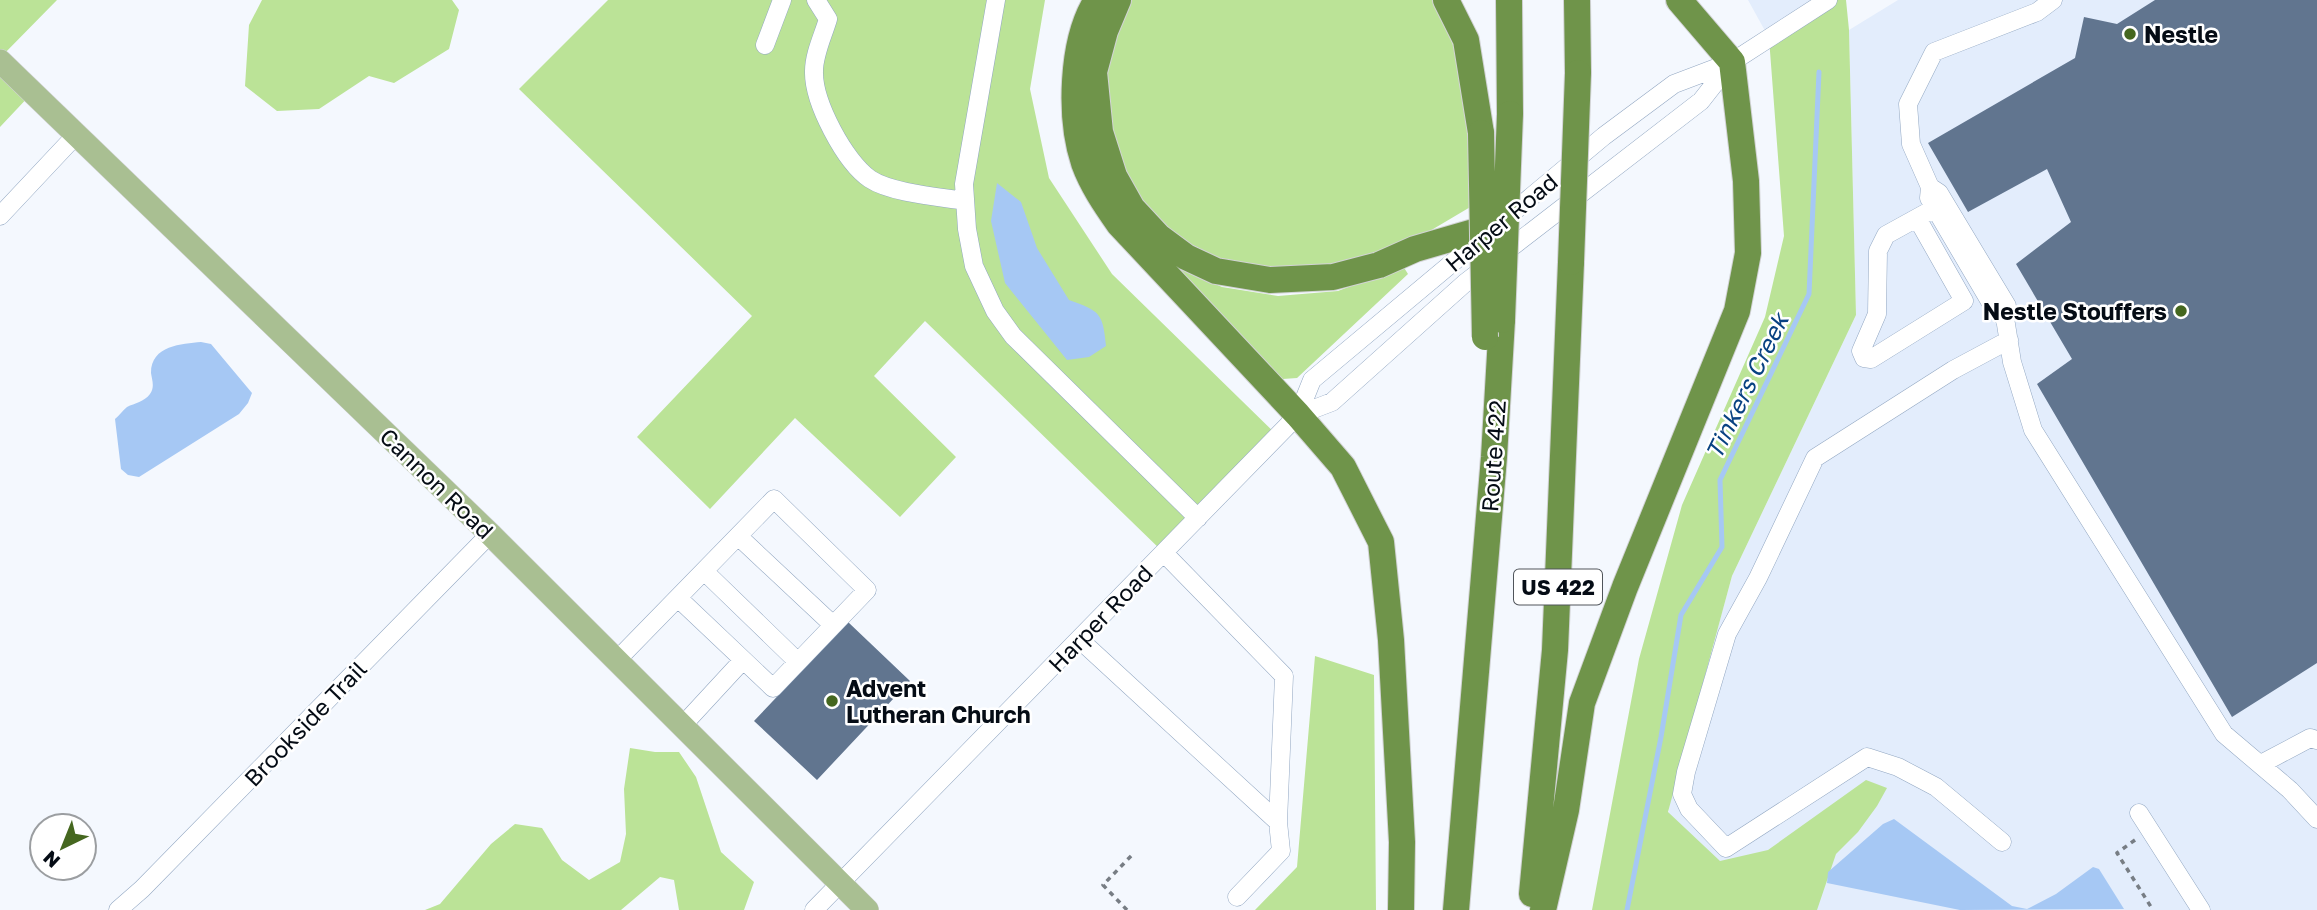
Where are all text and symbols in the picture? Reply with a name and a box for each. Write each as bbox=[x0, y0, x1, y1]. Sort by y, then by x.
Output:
place label: Nestle bbox=[2144, 20, 2218, 48]
marker: Nestle bbox=[2122, 26, 2138, 42]
street label: Harper Road bbox=[1439, 167, 1563, 277]
place label: Nestle Stouffers bbox=[1983, 297, 2167, 325]
marker: Nestle Stouffers bbox=[2173, 303, 2189, 319]
water label: Tinkers Creek bbox=[1698, 306, 1795, 463]
street label: Route 422 bbox=[1475, 399, 1511, 513]
street label: Cannon Road bbox=[374, 422, 500, 544]
street label: Harper Road bbox=[1042, 559, 1158, 677]
road number: US 422 bbox=[1514, 570, 1602, 604]
street label: Brookside Trail bbox=[238, 654, 372, 792]
place label: Advent Lutheran Church bbox=[846, 674, 1031, 728]
marker: Advent Lutheran Church bbox=[824, 693, 840, 709]
north arrow bbox=[28, 812, 98, 882]
text: N bbox=[38, 846, 64, 873]

